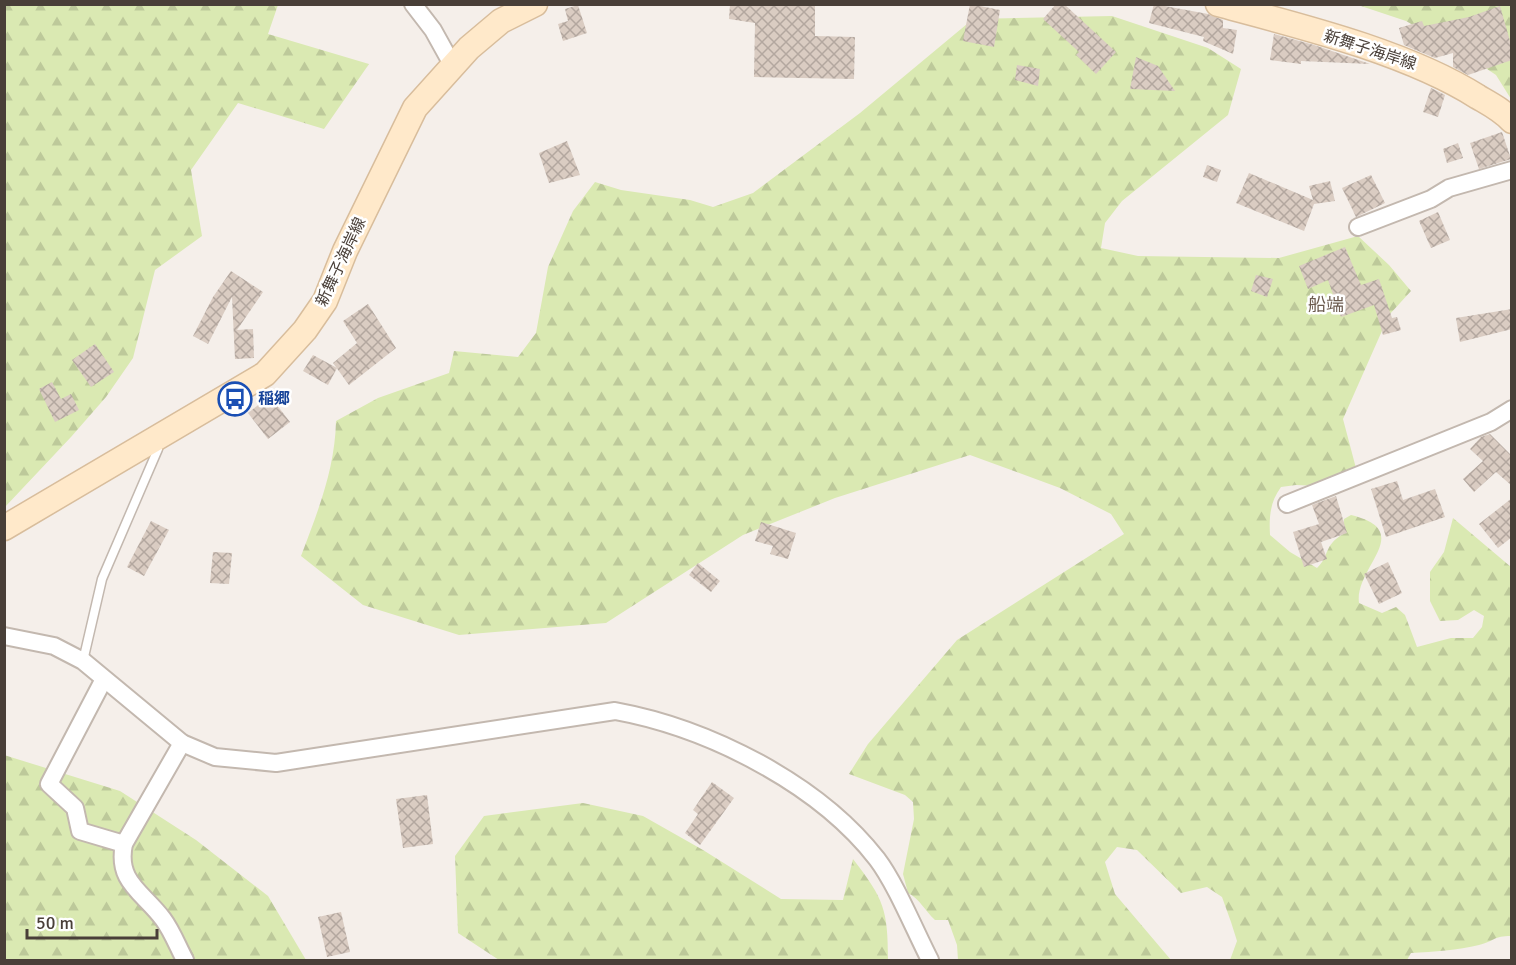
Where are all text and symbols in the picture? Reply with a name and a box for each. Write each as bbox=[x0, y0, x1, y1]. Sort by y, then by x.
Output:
street label: 新舞子海岸線 bbox=[1321, 26, 1419, 74]
street label: 新舞子海岸線 bbox=[312, 214, 370, 310]
district label: 船端 bbox=[1308, 294, 1344, 316]
bus stop icon: 稲郷 bbox=[217, 381, 253, 417]
place label: 稲郷 bbox=[258, 389, 290, 409]
scale bar bbox=[27, 902, 158, 940]
text: 50 m bbox=[36, 912, 74, 934]

